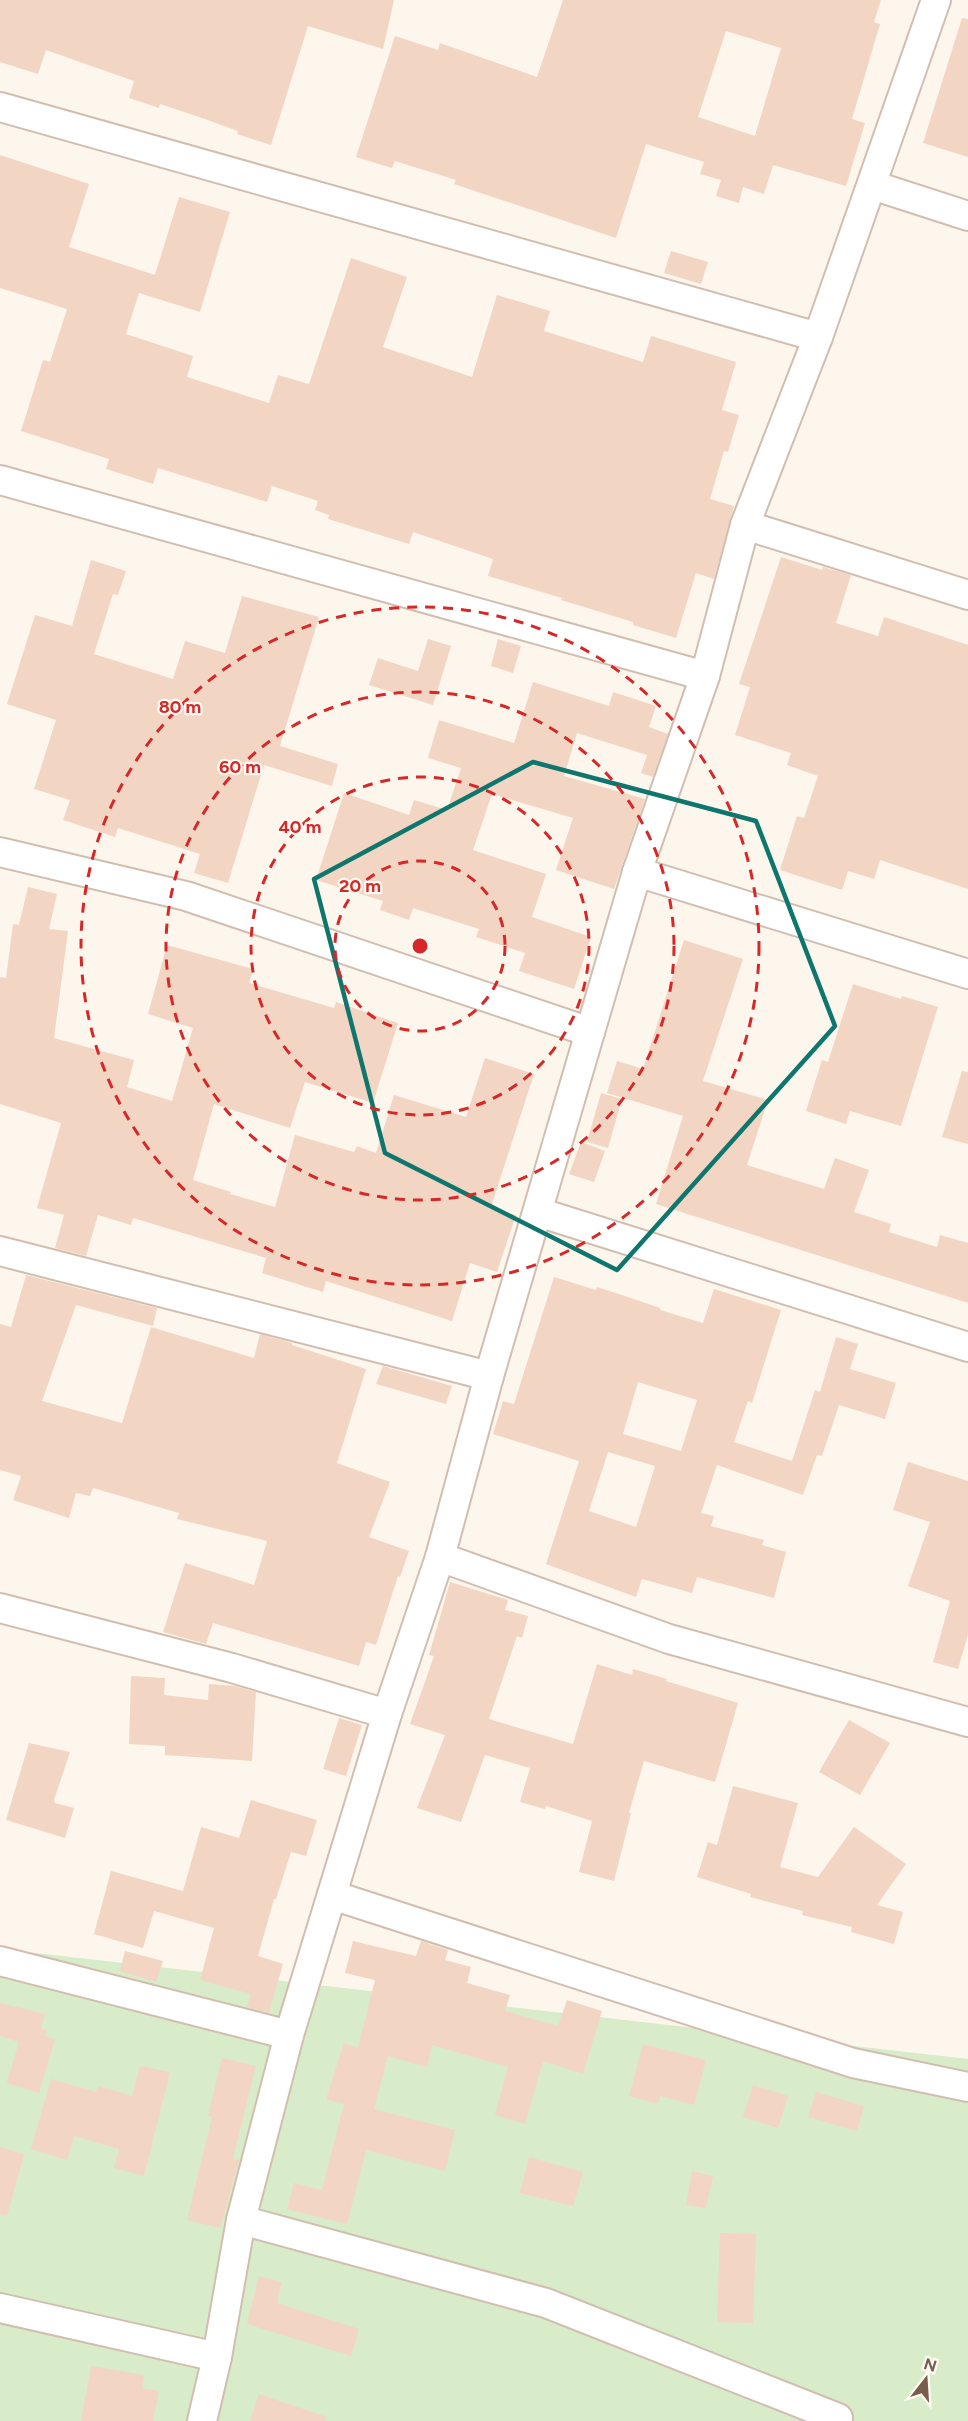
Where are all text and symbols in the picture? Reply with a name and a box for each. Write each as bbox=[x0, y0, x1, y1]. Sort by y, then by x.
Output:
text: 80 m bbox=[159, 696, 201, 718]
text: 60 m bbox=[219, 756, 261, 778]
text: 40 m bbox=[278, 816, 322, 838]
text: 20 m bbox=[339, 875, 381, 897]
centre of rings bbox=[410, 936, 430, 956]
north arrow bbox=[896, 2349, 956, 2409]
text: N bbox=[922, 2354, 939, 2376]

